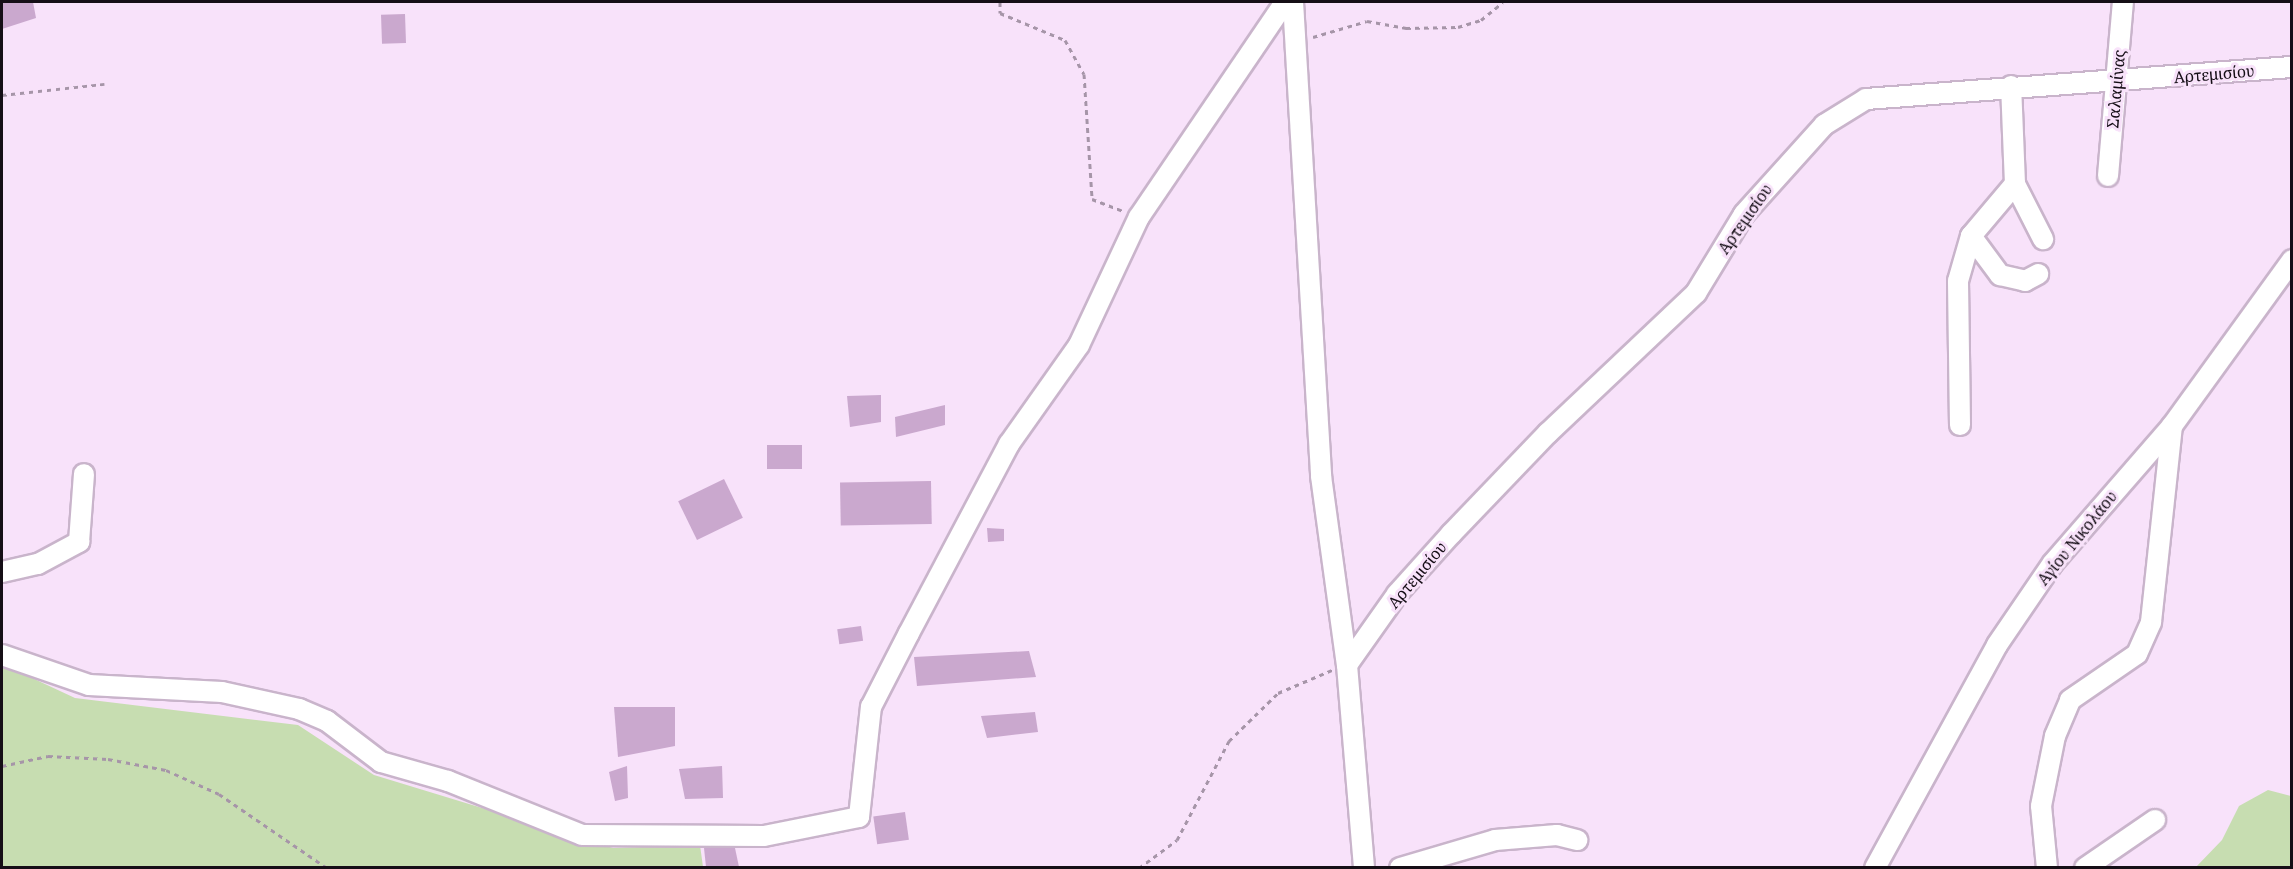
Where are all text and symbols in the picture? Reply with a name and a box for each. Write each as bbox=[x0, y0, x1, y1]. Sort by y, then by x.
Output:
street label: Σαλαμίνας bbox=[2103, 49, 2129, 129]
street label: Αρτεμισίου bbox=[2173, 61, 2255, 87]
street label: Αρτεμισίου bbox=[1714, 180, 1776, 258]
street label: Αγίου Νικολάου bbox=[2033, 487, 2121, 589]
street label: Αρτεμισίου bbox=[1384, 538, 1450, 612]

